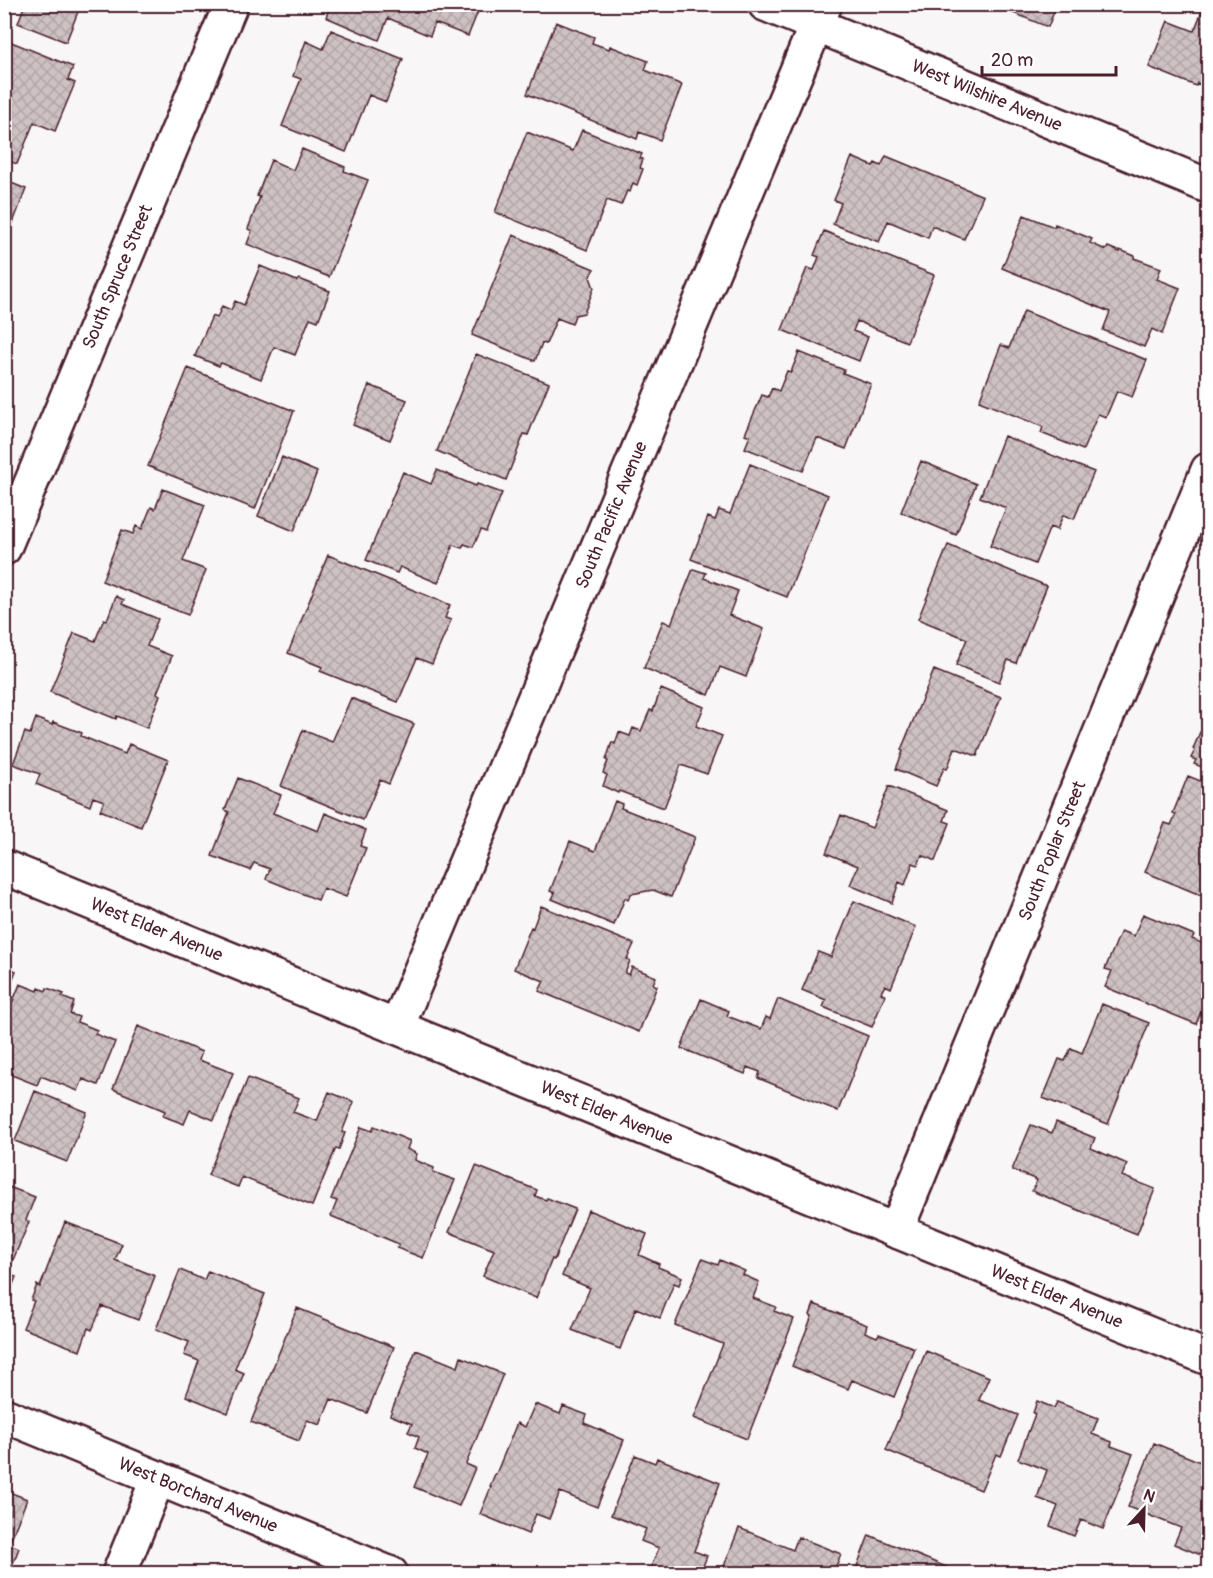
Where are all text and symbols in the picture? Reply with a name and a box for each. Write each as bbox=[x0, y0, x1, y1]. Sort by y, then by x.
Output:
scale bar bbox=[982, 39, 1116, 77]
text: 20 m bbox=[991, 49, 1033, 72]
street label: West Wilshire Avenue bbox=[908, 55, 1066, 137]
street label: South Spruce Street bbox=[77, 201, 158, 352]
street label: South Pacific Avenue bbox=[571, 438, 653, 592]
street label: South Poplar Street bbox=[1013, 777, 1092, 924]
street label: West Elder Avenue bbox=[87, 893, 226, 967]
street label: West Elder Avenue bbox=[537, 1076, 676, 1151]
street label: West Elder Avenue bbox=[987, 1260, 1126, 1334]
street label: West Borchard Avenue bbox=[115, 1452, 281, 1538]
north arrow bbox=[1114, 1479, 1174, 1539]
text: N bbox=[1140, 1485, 1158, 1507]

